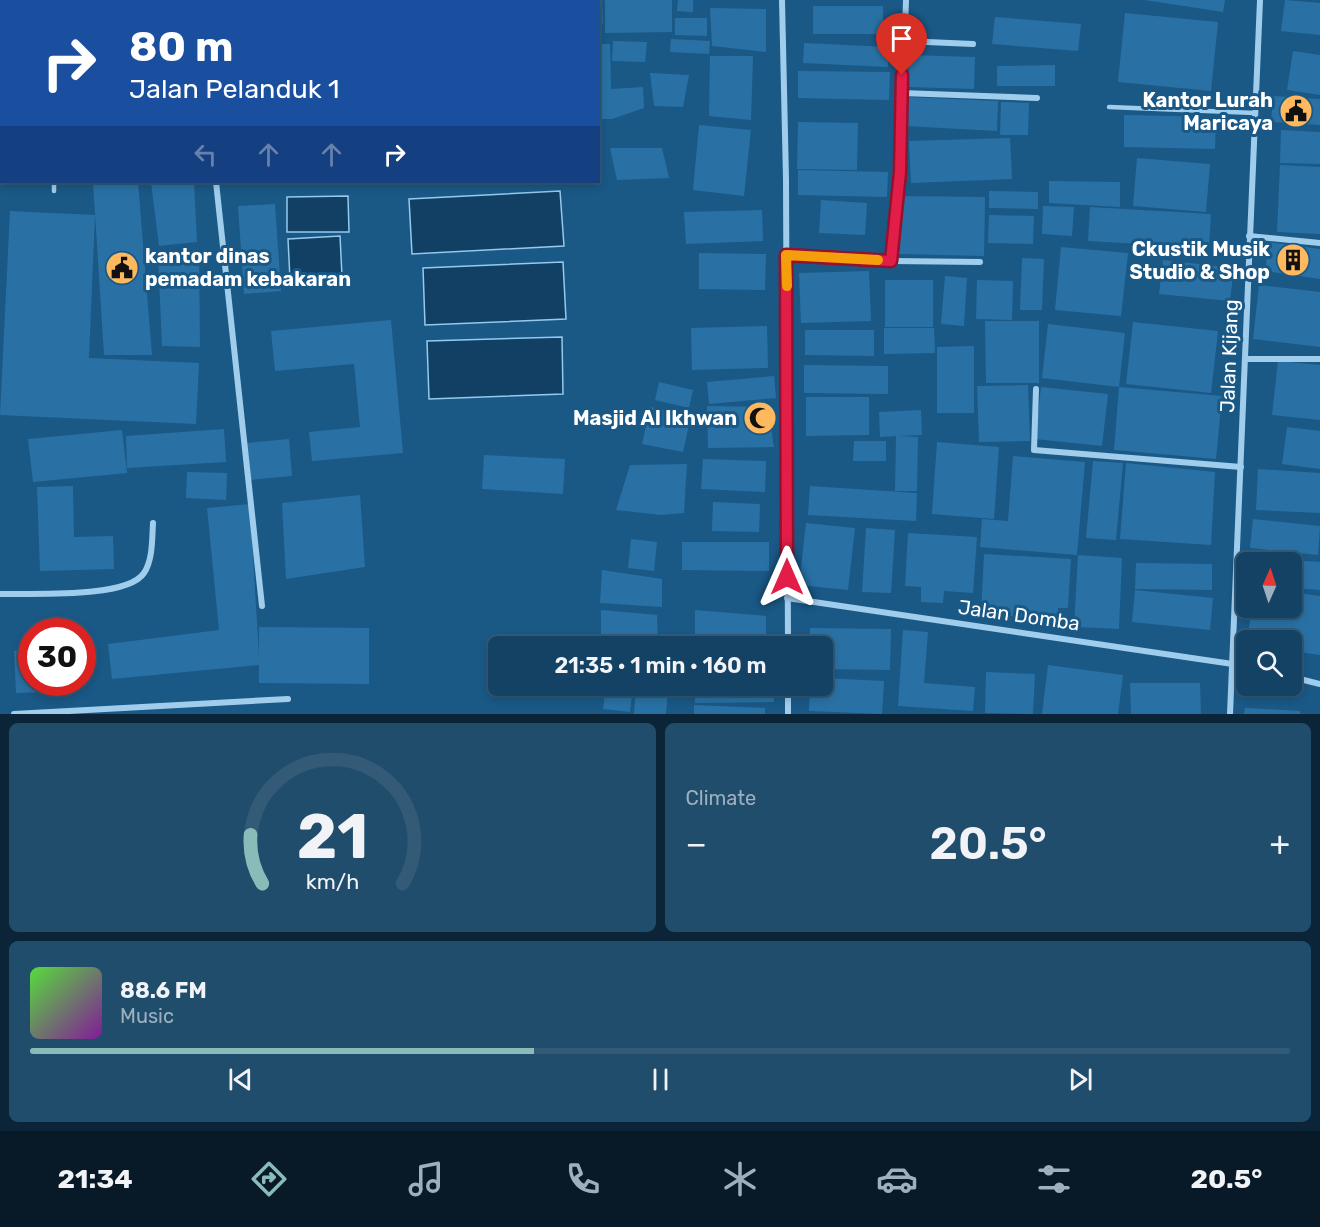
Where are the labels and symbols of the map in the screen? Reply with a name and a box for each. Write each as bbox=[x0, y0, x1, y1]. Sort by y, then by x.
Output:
pin bbox=[876, 13, 927, 75]
place label: Kantor Lurah Maricaya bbox=[1143, 88, 1273, 135]
public building icon: Kantor Lurah Maricaya bbox=[1278, 93, 1314, 129]
place label: Ckustik Musik Studio & Shop bbox=[1130, 237, 1270, 284]
building icon: Ckustik Musik Studio & Shop bbox=[1275, 242, 1311, 278]
place label: kantor dinas pemadam kebakaran bbox=[145, 244, 351, 291]
public building icon: kantor dinas pemadam kebakaran bbox=[104, 250, 140, 286]
street label: Jalan Kijang bbox=[1215, 299, 1243, 413]
mosque icon: Masjid Al Ikhwan bbox=[742, 400, 778, 436]
place label: Masjid Al Ikhwan bbox=[573, 406, 737, 430]
position arrow bbox=[755, 545, 819, 609]
north arrow bbox=[1236, 552, 1302, 618]
street label: Jalan Domba bbox=[957, 595, 1081, 635]
speed limit sign: 30 bbox=[18, 618, 96, 696]

